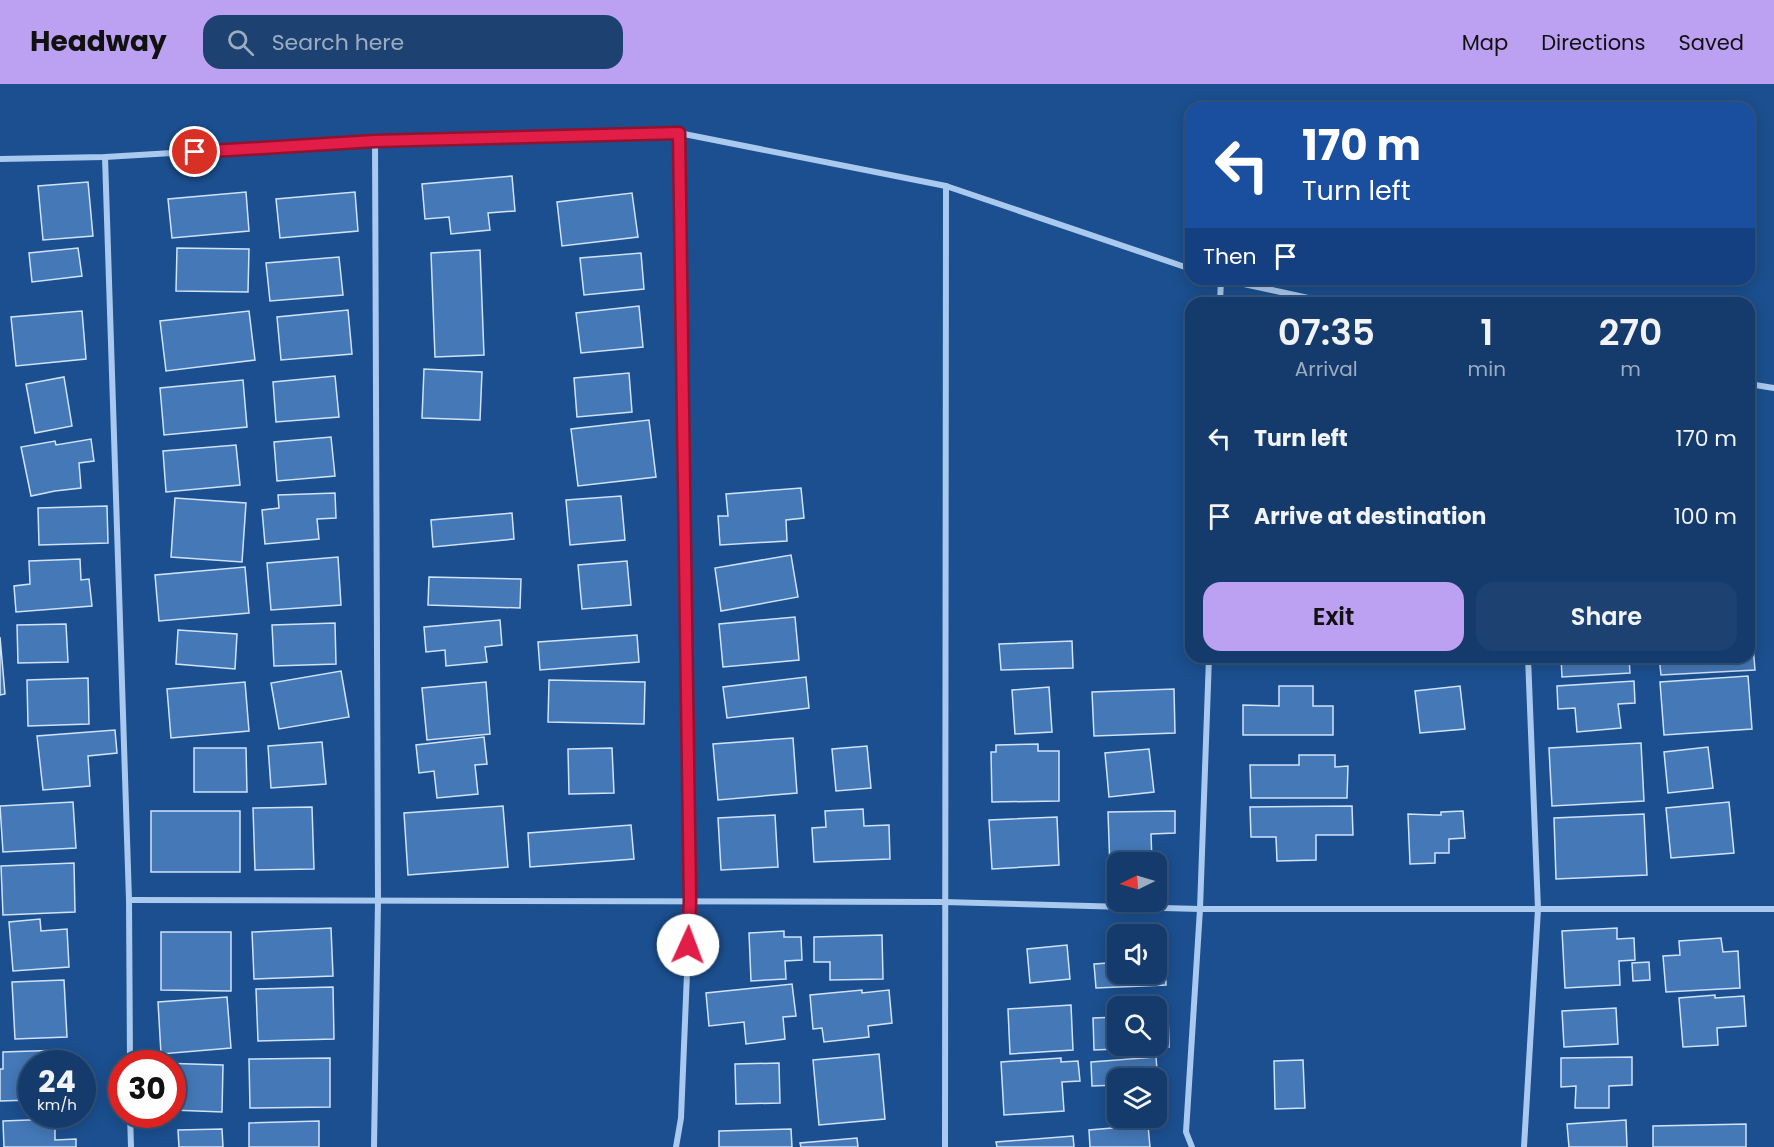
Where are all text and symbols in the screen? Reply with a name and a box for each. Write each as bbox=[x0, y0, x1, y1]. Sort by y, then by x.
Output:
search box bbox=[203, 15, 623, 69]
text: Headway bbox=[30, 22, 167, 61]
icon: search bbox=[224, 26, 257, 59]
text: Search here bbox=[272, 27, 404, 58]
text: Map bbox=[1462, 28, 1508, 57]
text: Directions bbox=[1541, 28, 1645, 57]
text: Saved bbox=[1678, 28, 1744, 57]
text: 170 m bbox=[1302, 116, 1421, 175]
pin bbox=[169, 126, 220, 177]
icon: left bbox=[1203, 126, 1281, 204]
icon: arrive bbox=[178, 135, 211, 168]
text: Turn left bbox=[1302, 172, 1411, 209]
icon: arrive bbox=[1269, 240, 1302, 273]
text: Then bbox=[1203, 241, 1257, 272]
text: 07:35 bbox=[1278, 307, 1375, 358]
text: 1 bbox=[1480, 307, 1493, 358]
text: 270 bbox=[1599, 307, 1662, 358]
text: Arrival bbox=[1295, 355, 1358, 383]
text: min bbox=[1468, 355, 1506, 383]
text: m bbox=[1620, 355, 1641, 383]
icon: left bbox=[1203, 422, 1236, 455]
text: Turn left bbox=[1254, 423, 1348, 454]
text: 170 m bbox=[1676, 423, 1737, 454]
icon: arrive bbox=[1203, 500, 1236, 533]
text: Arrive at destination bbox=[1254, 501, 1486, 532]
text: 100 m bbox=[1674, 501, 1737, 532]
button: Exit bbox=[1203, 582, 1464, 651]
button: Share bbox=[1476, 582, 1737, 651]
north arrow bbox=[1107, 852, 1167, 912]
map controls bbox=[1107, 852, 1167, 1128]
position arrow bbox=[656, 913, 720, 977]
button: sound bbox=[1107, 924, 1167, 984]
button: search bbox=[1107, 996, 1167, 1056]
speed limit sign: 30 bbox=[108, 1050, 186, 1128]
text: 24 bbox=[38, 1060, 76, 1103]
button: layers bbox=[1107, 1068, 1167, 1128]
text: km/h bbox=[37, 1094, 77, 1115]

